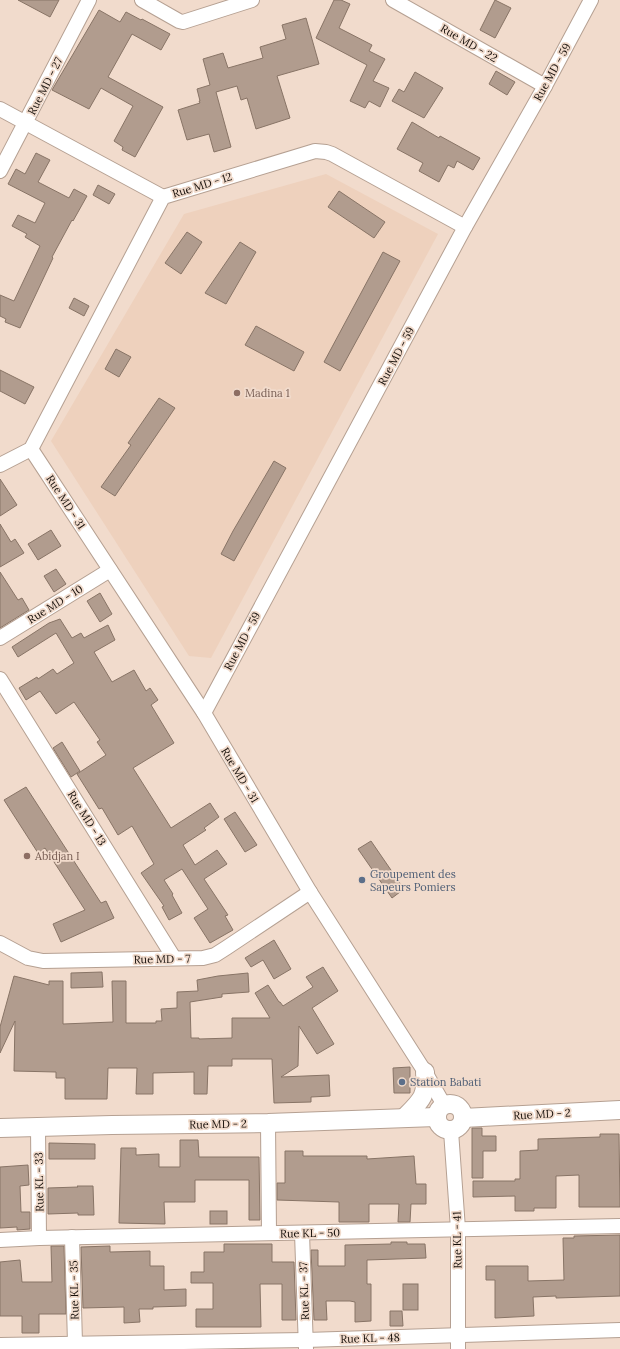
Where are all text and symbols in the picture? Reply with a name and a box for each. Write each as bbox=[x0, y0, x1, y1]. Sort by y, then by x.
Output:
street label: Rue MD - 22 bbox=[438, 21, 500, 65]
street label: Rue MD - 59 bbox=[530, 41, 574, 103]
street label: Rue MD - 27 bbox=[25, 55, 65, 117]
street label: Rue MD - 12 bbox=[170, 169, 234, 201]
street label: Rue MD - 59 bbox=[375, 324, 417, 388]
place label: Madina 1 bbox=[245, 386, 290, 400]
marker: Madina 1 bbox=[232, 388, 242, 398]
street label: Rue MD - 31 bbox=[43, 472, 89, 532]
street label: Rue MD - 10 bbox=[25, 581, 85, 627]
street label: Rue MD - 59 bbox=[221, 609, 263, 673]
street label: Rue MD - 31 bbox=[218, 745, 262, 805]
street label: Rue MD - 13 bbox=[65, 788, 109, 848]
place label: Abidjan I bbox=[34, 849, 80, 863]
marker: Abidjan I bbox=[22, 851, 32, 861]
place label: Groupement des Sapeurs Pomiers bbox=[370, 867, 456, 894]
marker: Groupement des Sapeurs Pomiers bbox=[357, 875, 367, 885]
street label: Rue MD - 7 bbox=[133, 952, 191, 966]
place label: Station Babati bbox=[410, 1075, 481, 1089]
marker: Station Babati bbox=[397, 1077, 407, 1087]
street label: Rue MD - 2 bbox=[513, 1105, 571, 1123]
street label: Rue MD - 2 bbox=[189, 1116, 247, 1132]
street label: Rue KL - 33 bbox=[31, 1152, 47, 1212]
street label: Rue KL - 41 bbox=[450, 1211, 464, 1269]
street label: Rue KL - 50 bbox=[280, 1225, 340, 1241]
street label: Rue KL - 35 bbox=[66, 1260, 82, 1320]
street label: Rue KL - 37 bbox=[296, 1262, 312, 1320]
street label: Rue KL - 48 bbox=[340, 1330, 400, 1346]

